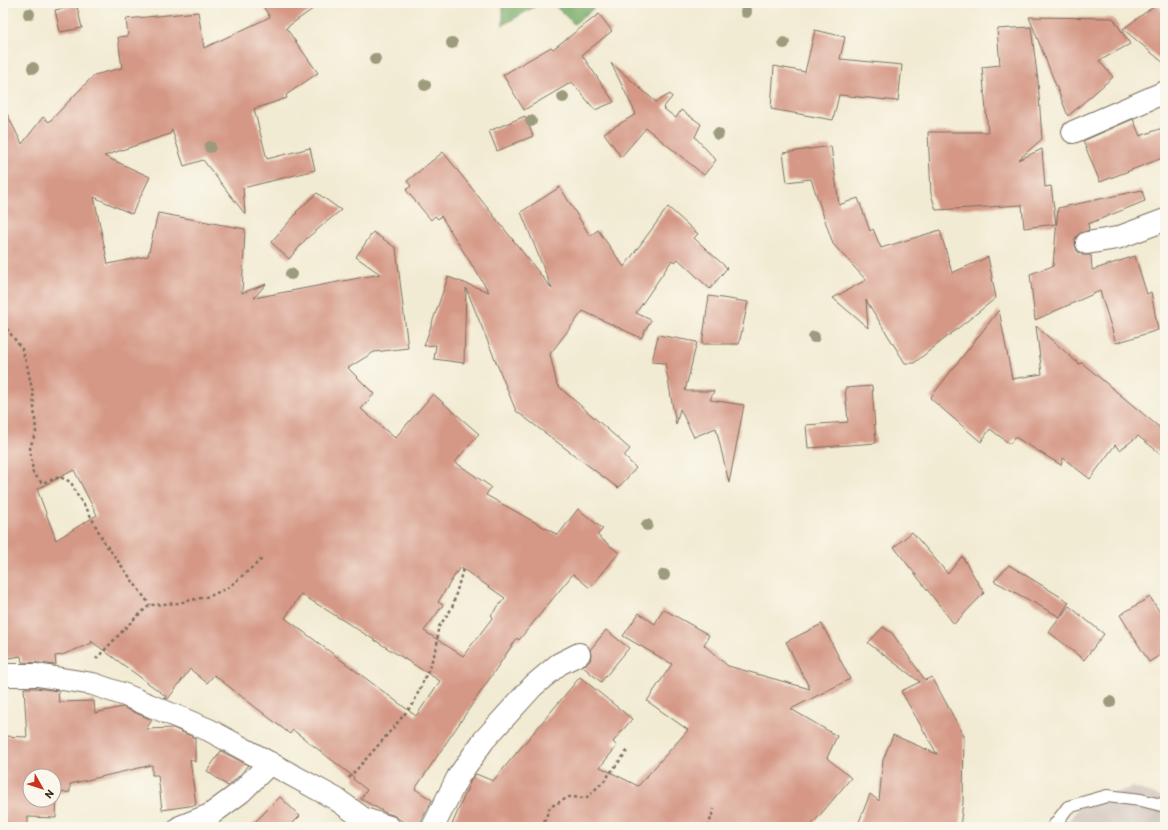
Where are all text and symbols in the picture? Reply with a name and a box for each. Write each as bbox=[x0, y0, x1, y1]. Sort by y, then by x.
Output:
north arrow bbox=[22, 768, 62, 808]
text: N bbox=[42, 787, 57, 801]

